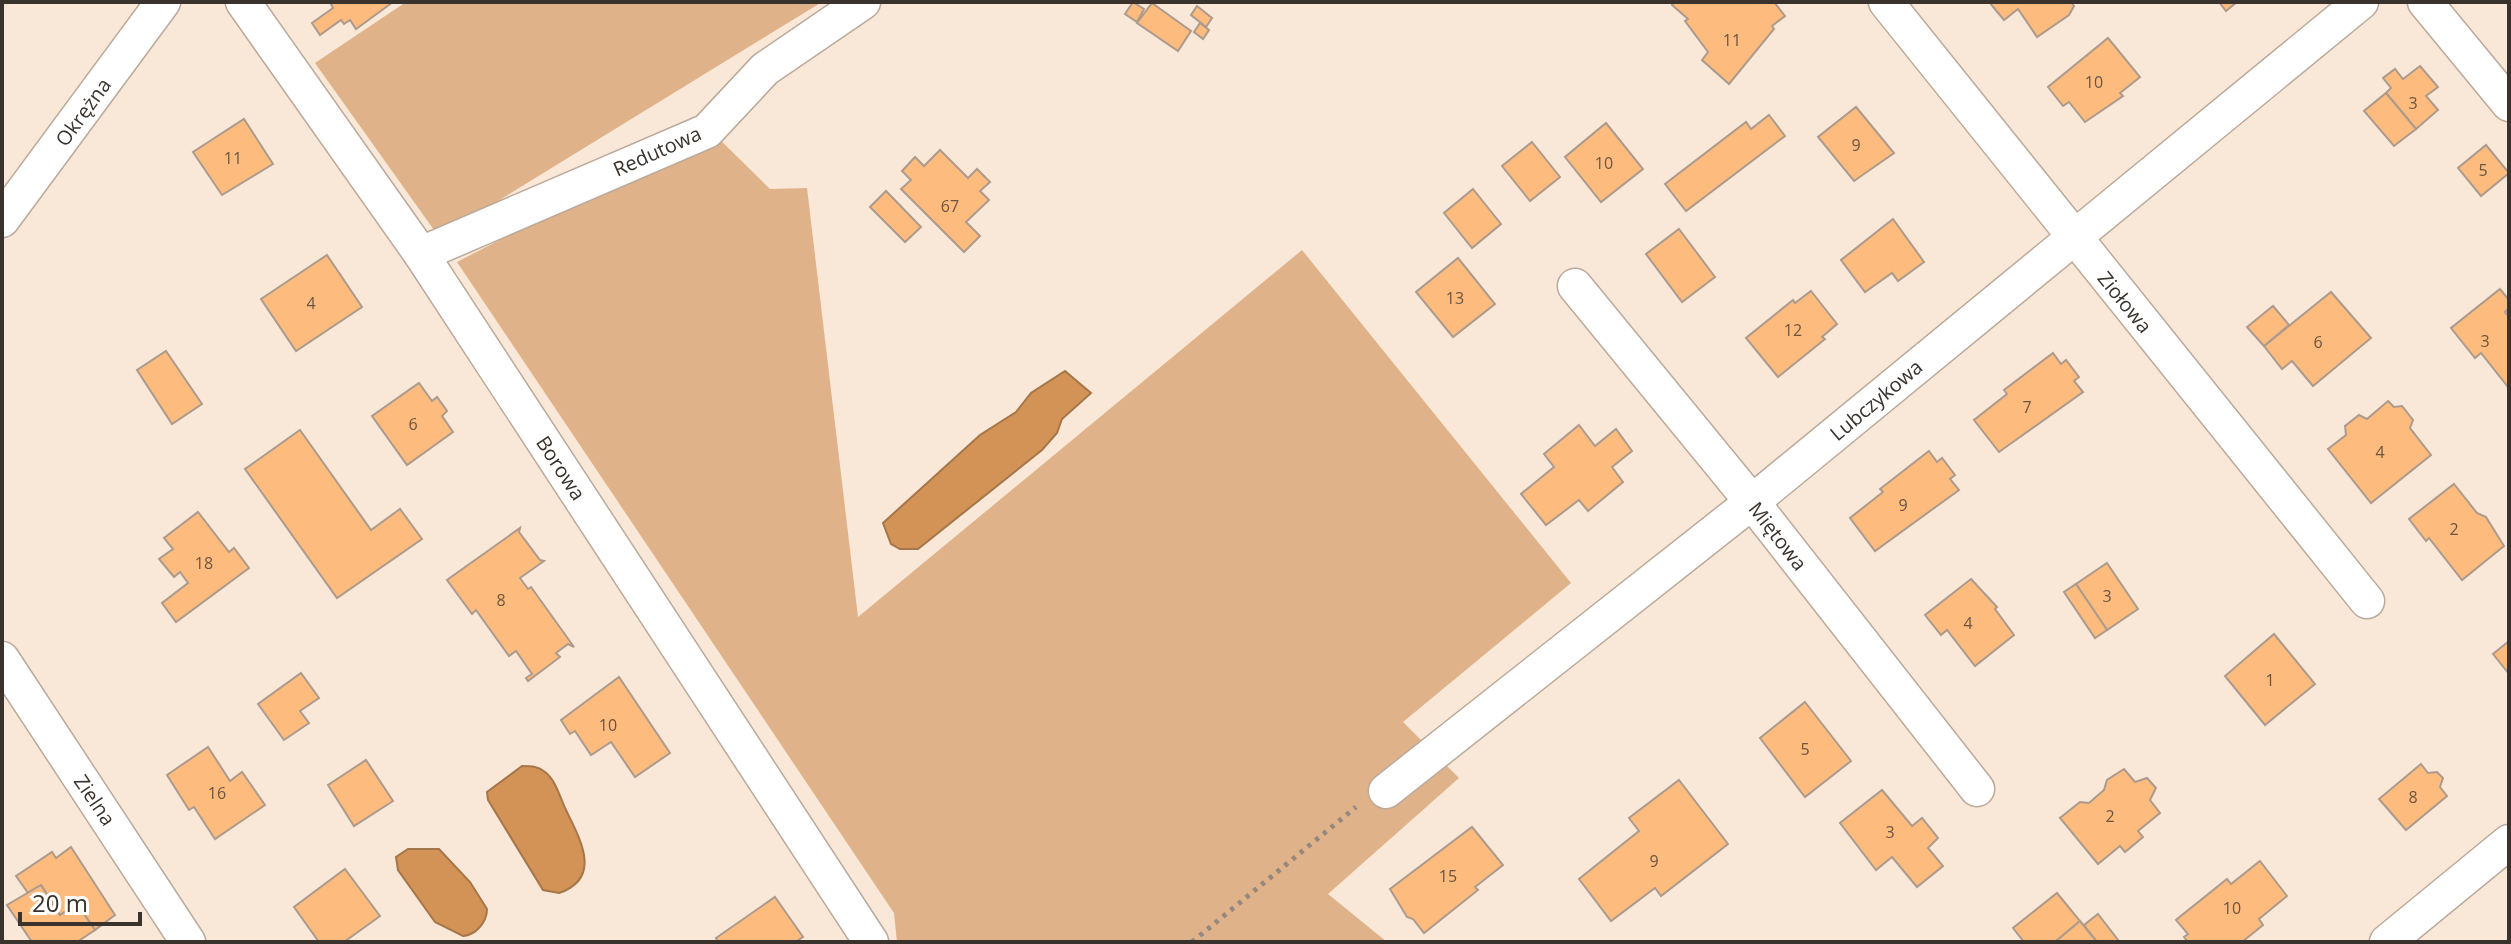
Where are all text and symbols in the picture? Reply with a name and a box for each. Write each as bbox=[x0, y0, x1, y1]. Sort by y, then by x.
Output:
house number: 11 bbox=[1723, 29, 1741, 51]
house number: 10 bbox=[2085, 71, 2103, 93]
street label: Okrężna bbox=[49, 72, 117, 152]
house number: 3 bbox=[2408, 92, 2418, 114]
street label: Redutowa bbox=[609, 120, 705, 182]
house number: 9 bbox=[1851, 134, 1861, 156]
house number: 11 bbox=[224, 147, 242, 169]
house number: 10 bbox=[1595, 152, 1613, 174]
house number: 5 bbox=[2478, 159, 2488, 181]
house number: 67 bbox=[941, 195, 959, 217]
street label: Ziołowa bbox=[2092, 265, 2158, 339]
house number: 13 bbox=[1446, 287, 1464, 309]
house number: 4 bbox=[306, 292, 316, 314]
house number: 12 bbox=[1784, 319, 1802, 341]
house number: 3 bbox=[2480, 330, 2490, 352]
house number: 6 bbox=[2313, 331, 2323, 353]
street label: Lubczykowa bbox=[1824, 353, 1928, 447]
house number: 7 bbox=[2022, 396, 2032, 418]
house number: 6 bbox=[408, 413, 418, 435]
street label: Borowa bbox=[530, 431, 592, 505]
house number: 4 bbox=[2375, 441, 2385, 463]
house number: 9 bbox=[1898, 494, 1908, 516]
street label: Miętowa bbox=[1743, 496, 1813, 576]
house number: 2 bbox=[2449, 518, 2459, 540]
house number: 18 bbox=[195, 552, 213, 574]
house number: 3 bbox=[2102, 585, 2112, 607]
house number: 8 bbox=[496, 589, 506, 611]
house number: 4 bbox=[1963, 612, 1973, 634]
house number: 1 bbox=[2265, 669, 2275, 691]
house number: 10 bbox=[599, 714, 617, 736]
house number: 5 bbox=[1800, 738, 1810, 760]
street label: Zielna bbox=[68, 769, 122, 831]
house number: 16 bbox=[208, 782, 226, 804]
house number: 8 bbox=[2408, 786, 2418, 808]
house number: 2 bbox=[2105, 805, 2115, 827]
house number: 3 bbox=[1885, 821, 1895, 843]
house number: 9 bbox=[1649, 850, 1659, 872]
house number: 15 bbox=[1439, 865, 1457, 887]
scale bar bbox=[20, 876, 140, 926]
text: 20 m bbox=[32, 886, 88, 919]
house number: 10 bbox=[2223, 897, 2241, 919]

